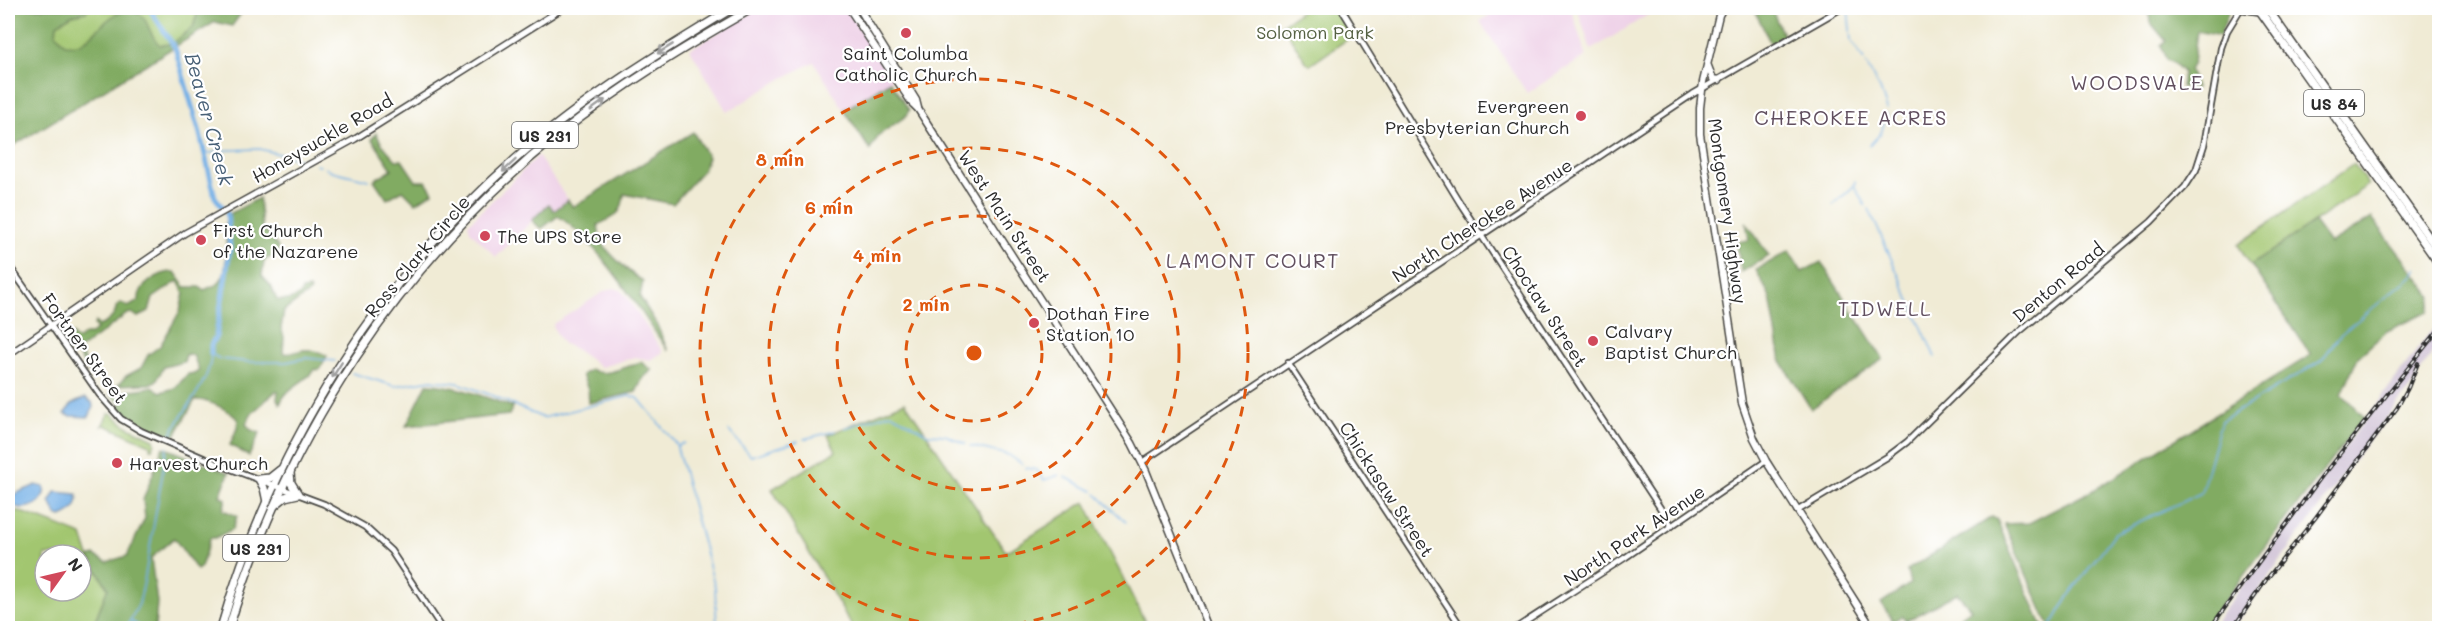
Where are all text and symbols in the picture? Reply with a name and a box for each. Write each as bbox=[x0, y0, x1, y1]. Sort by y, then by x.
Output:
park label: Solomon Park bbox=[1256, 20, 1374, 44]
marker: Saint Columba Catholic Church bbox=[899, 26, 913, 40]
place label: Saint Columba Catholic Church bbox=[835, 41, 977, 86]
one-way arrow bbox=[657, 44, 674, 56]
water label: Beaver Creek bbox=[180, 50, 240, 189]
district label: WOODSVALE bbox=[2070, 69, 2204, 95]
street label: Honeysuckle Road bbox=[247, 88, 397, 188]
road number: US 84 bbox=[2304, 90, 2364, 116]
place label: Evergreen Presbyterian Church bbox=[1385, 94, 1569, 139]
one-way arrow bbox=[589, 98, 605, 111]
district label: CHEROKEE ACRES bbox=[1754, 104, 1948, 130]
marker: Evergreen Presbyterian Church bbox=[1574, 109, 1588, 123]
street label: Montgomery Highway bbox=[1703, 117, 1753, 305]
road number: US 231 bbox=[512, 122, 578, 148]
street label: West Main Street bbox=[953, 145, 1057, 287]
text: 8 min bbox=[756, 147, 804, 171]
street label: North Cherokee Avenue bbox=[1387, 153, 1577, 287]
one-way arrow bbox=[502, 158, 517, 172]
street label: Ross Clark Circle bbox=[359, 190, 475, 322]
text: 6 min bbox=[805, 195, 853, 219]
place label: First Church of the Nazarene bbox=[213, 218, 358, 263]
place label: The UPS Store bbox=[497, 224, 622, 248]
marker: The UPS Store bbox=[478, 229, 492, 243]
marker: First Church of the Nazarene bbox=[194, 233, 208, 247]
street label: Denton Road bbox=[2007, 237, 2109, 327]
street label: Choctaw Street bbox=[1497, 241, 1593, 371]
text: 4 min bbox=[853, 243, 901, 267]
district label: LAMONT COURT bbox=[1166, 247, 1340, 273]
street label: Fortner Street bbox=[37, 288, 133, 408]
text: 2 min bbox=[902, 292, 950, 316]
district label: TIDWELL bbox=[1838, 295, 1932, 321]
place label: Dothan Fire Station 10 bbox=[1046, 301, 1150, 346]
marker: Dothan Fire Station 10 bbox=[1027, 316, 1041, 330]
place label: Calvary Baptist Church bbox=[1605, 319, 1737, 364]
marker: Calvary Baptist Church bbox=[1586, 334, 1600, 348]
centre of rings bbox=[964, 343, 984, 363]
one-way arrow bbox=[330, 361, 342, 378]
street label: Chickasaw Street bbox=[1334, 417, 1440, 561]
place label: Harvest Church bbox=[129, 451, 268, 475]
marker: Harvest Church bbox=[110, 456, 124, 470]
street label: North Park Avenue bbox=[1559, 479, 1709, 591]
road number: US 231 bbox=[223, 535, 289, 561]
north arrow bbox=[33, 543, 93, 603]
text: N bbox=[64, 553, 88, 575]

